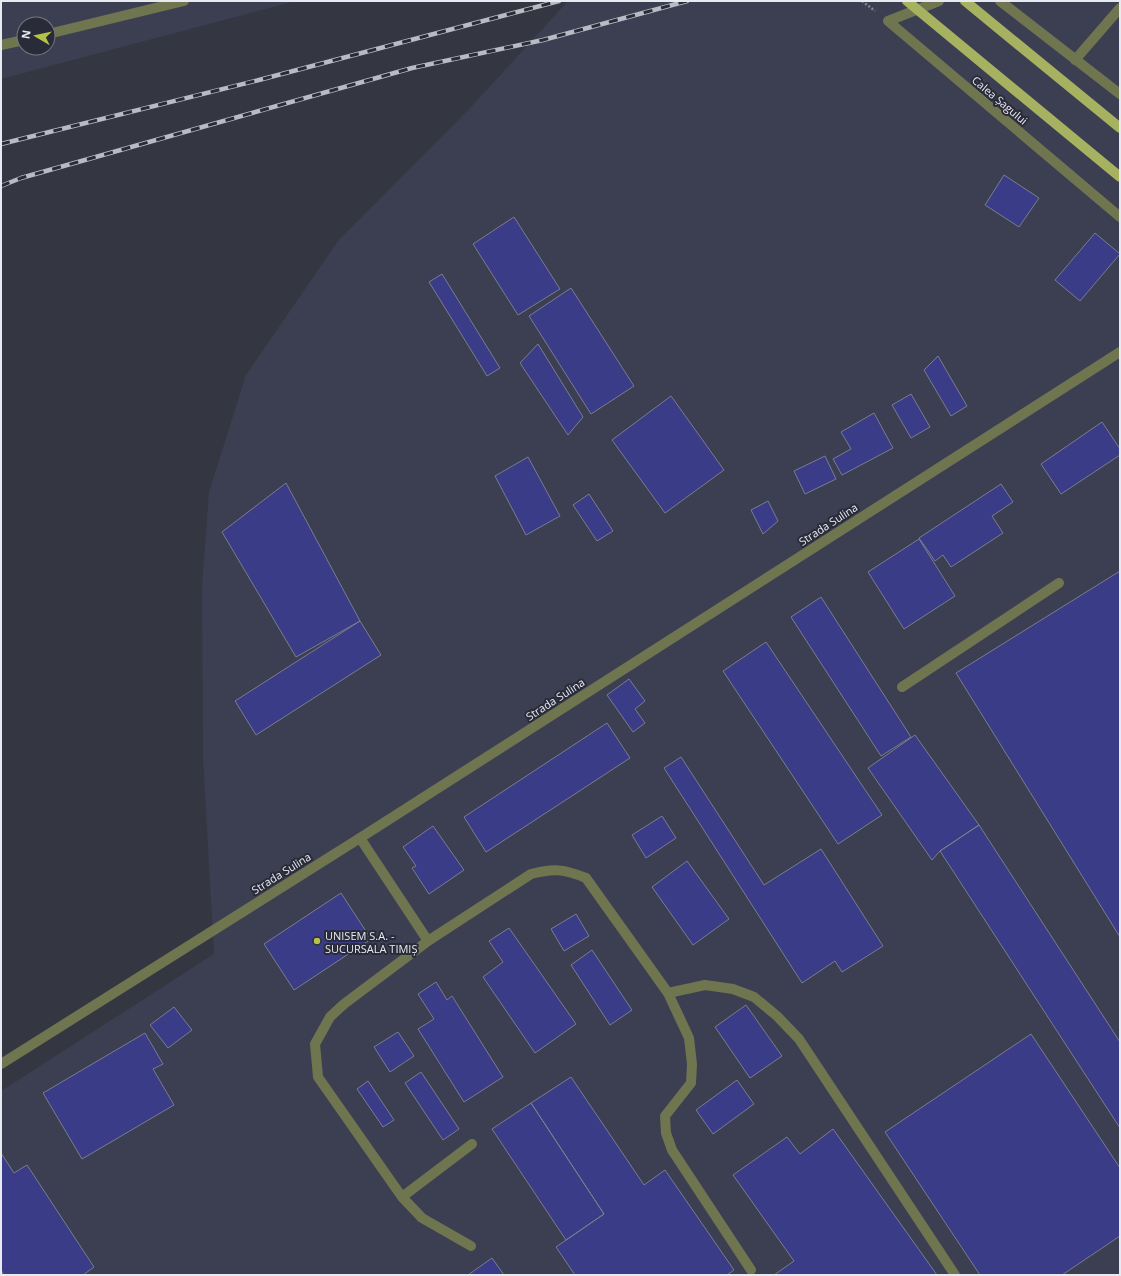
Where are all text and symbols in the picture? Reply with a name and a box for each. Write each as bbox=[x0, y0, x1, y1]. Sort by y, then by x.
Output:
north arrow bbox=[16, 16, 56, 56]
text: N bbox=[18, 29, 34, 40]
street label: Calea Șagului bbox=[969, 72, 1031, 128]
street label: Strada Sulina bbox=[796, 499, 860, 549]
street label: Strada Sulina bbox=[523, 674, 587, 724]
street label: Strada Sulina bbox=[248, 849, 314, 897]
place label: UNISEM S.A. - SUCURSALA TIMIȘ bbox=[325, 928, 417, 956]
marker: UNISEM S.A. - SUCURSALA TIMIȘ bbox=[312, 936, 322, 946]

